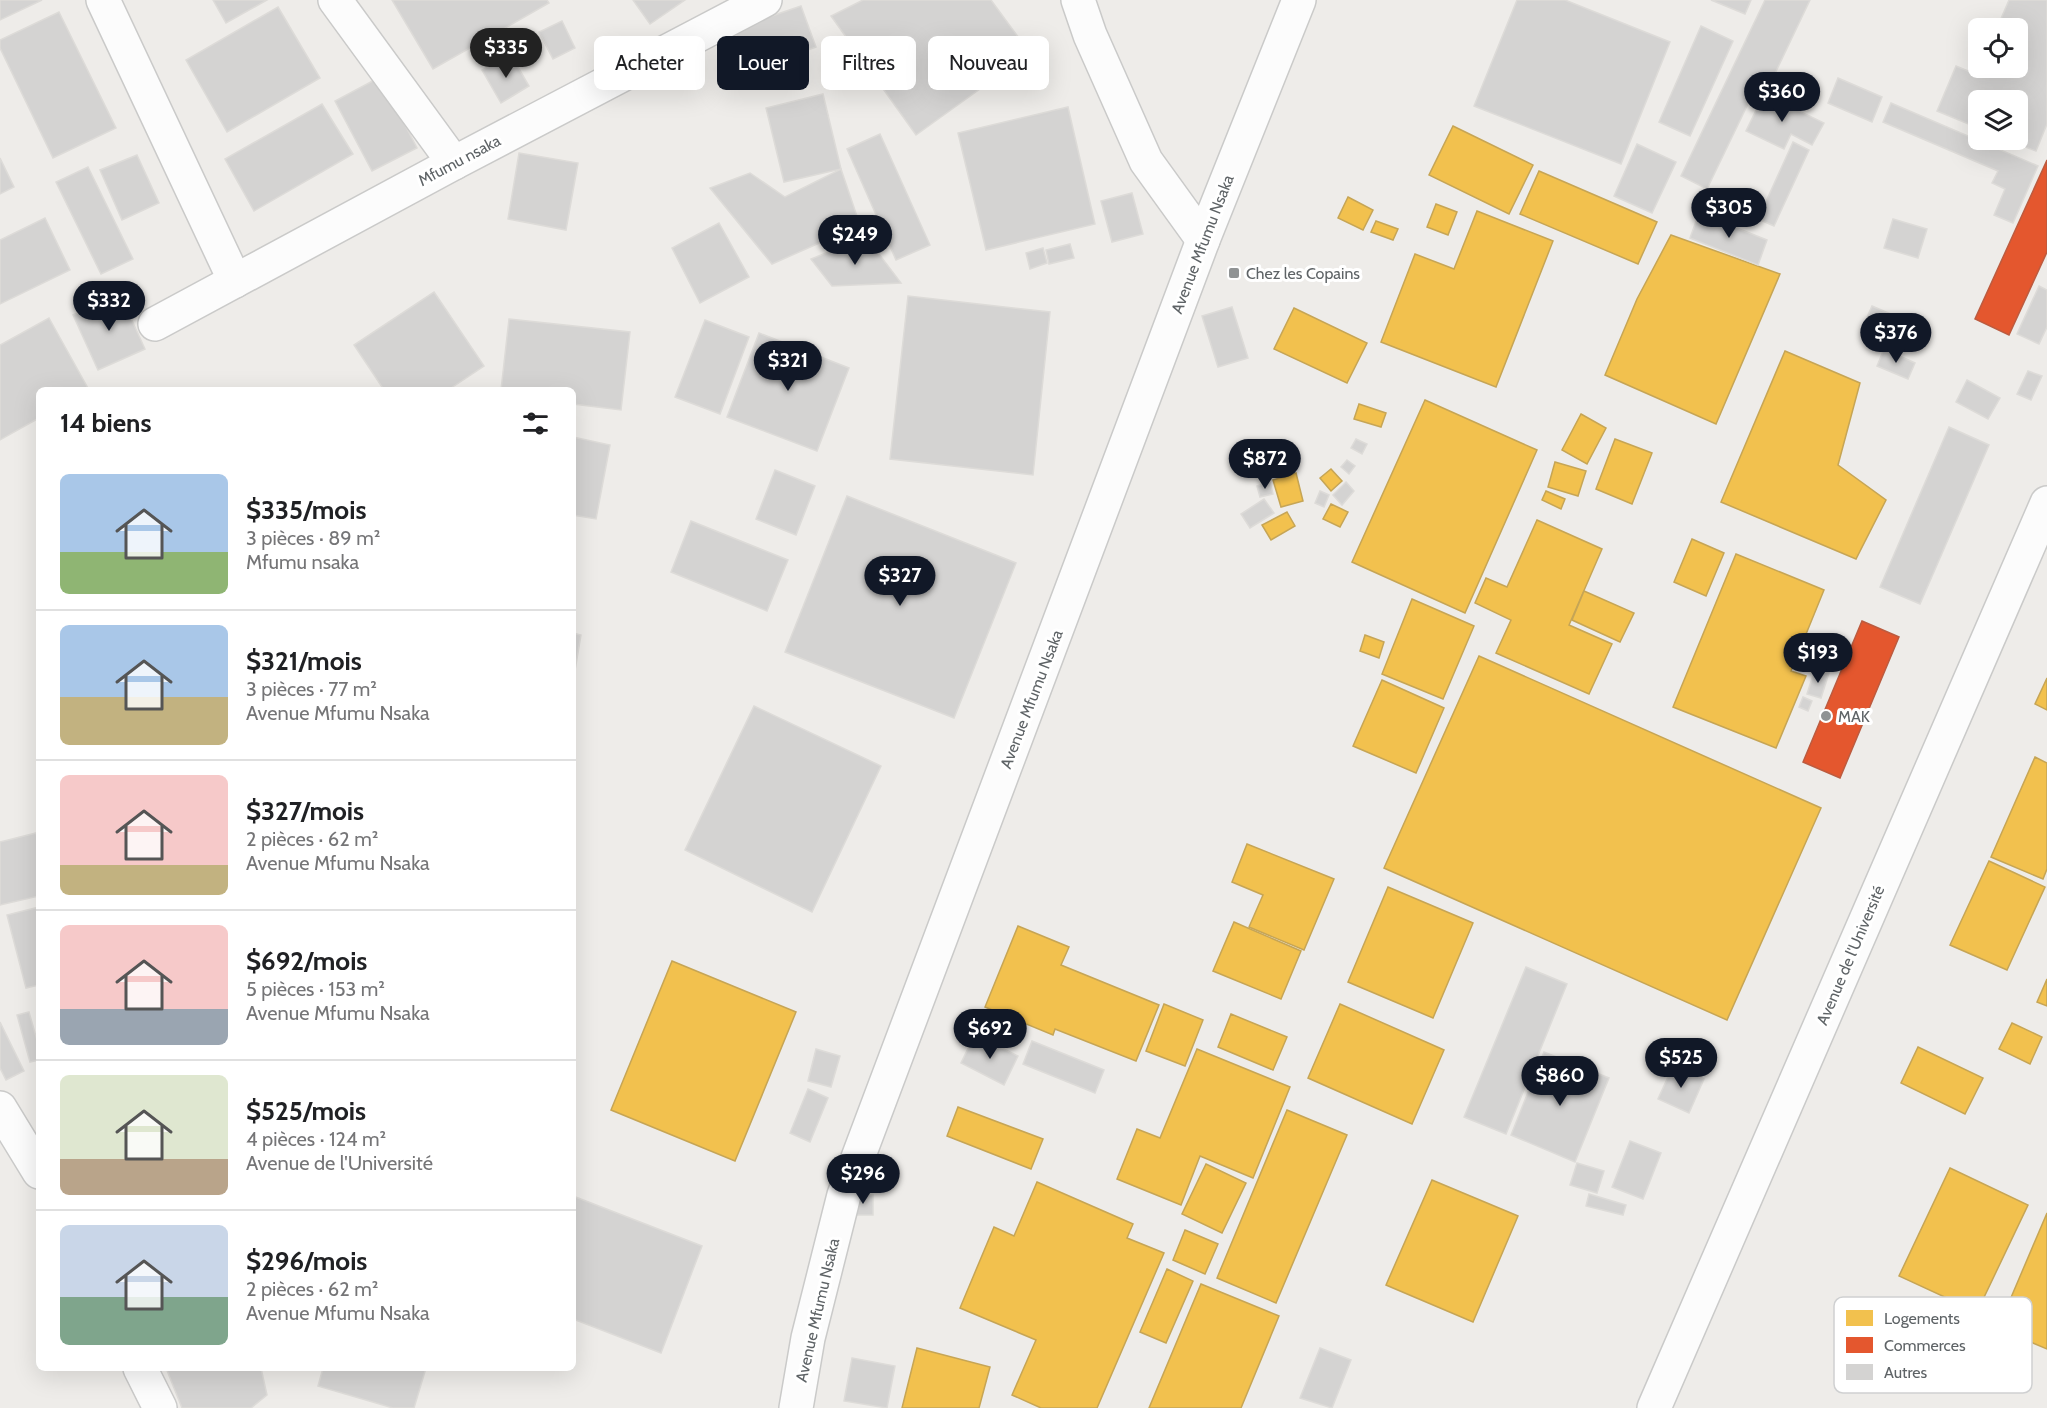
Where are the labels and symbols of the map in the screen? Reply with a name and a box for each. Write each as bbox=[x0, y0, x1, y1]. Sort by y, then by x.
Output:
pin: $335 bbox=[470, 28, 542, 79]
pin: $360 bbox=[1746, 72, 1818, 123]
street label: Mfumu nsaka bbox=[415, 131, 504, 190]
street label: Avenue Mfumu Nsaka bbox=[1167, 172, 1238, 316]
pin: $305 bbox=[1693, 188, 1765, 239]
pin: $249 bbox=[819, 215, 891, 266]
place label: Chez les Copains bbox=[1246, 264, 1360, 283]
marker: Chez les Copains bbox=[1227, 266, 1241, 280]
pin: $332 bbox=[73, 281, 145, 332]
pin: $376 bbox=[1860, 313, 1932, 364]
pin: $321 bbox=[752, 341, 824, 392]
pin: $872 bbox=[1229, 439, 1301, 490]
pin: $327 bbox=[864, 556, 936, 607]
street label: Avenue Mfumu Nsaka bbox=[996, 627, 1067, 771]
pin: $193 bbox=[1782, 633, 1854, 684]
place label: MAK bbox=[1838, 707, 1870, 726]
marker: MAK bbox=[1819, 709, 1833, 723]
street label: Avenue de l'Université bbox=[1812, 883, 1888, 1028]
pin: $692 bbox=[954, 1009, 1026, 1060]
pin: $525 bbox=[1645, 1038, 1717, 1089]
pin: $860 bbox=[1524, 1056, 1596, 1107]
pin: $296 bbox=[827, 1154, 899, 1205]
street label: Avenue Mfumu Nsaka bbox=[792, 1236, 843, 1384]
legend bbox=[1834, 1297, 2032, 1393]
text: Logements bbox=[1884, 1309, 1960, 1328]
text: Commerces bbox=[1884, 1336, 1966, 1355]
text: Autres bbox=[1884, 1363, 1927, 1382]

